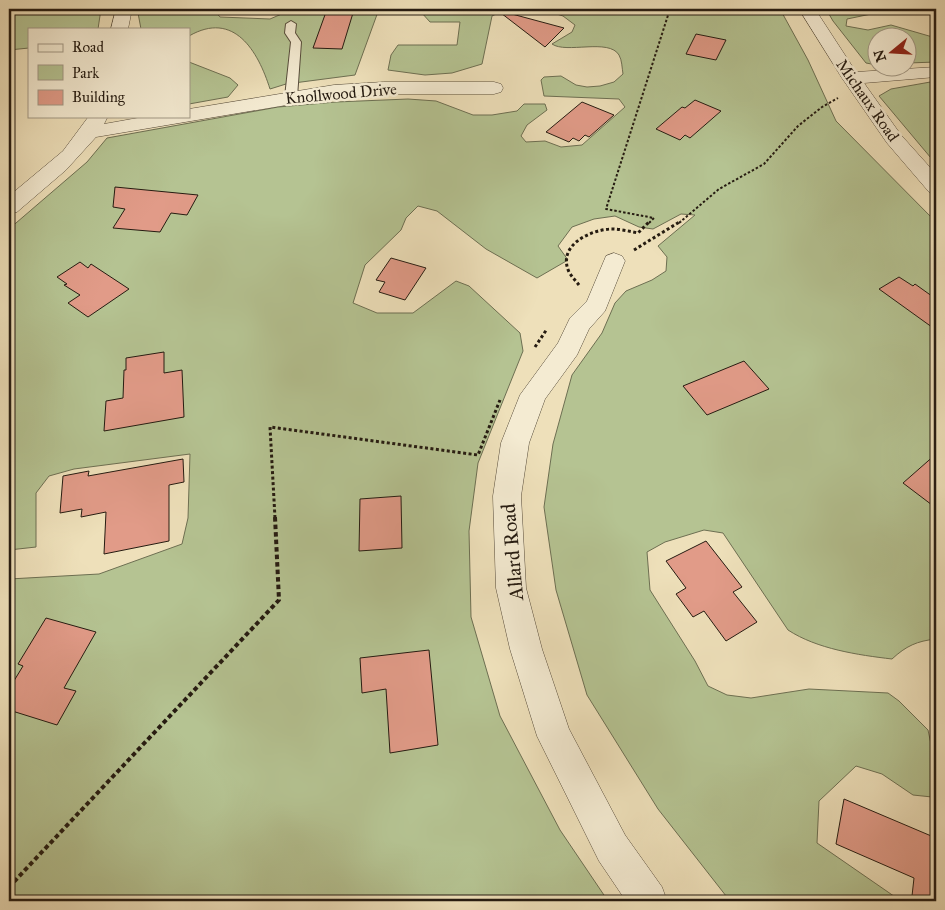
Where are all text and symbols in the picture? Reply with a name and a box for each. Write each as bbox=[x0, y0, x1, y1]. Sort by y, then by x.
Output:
legend bbox=[28, 28, 190, 118]
north arrow bbox=[868, 28, 918, 78]
text: Road bbox=[72, 38, 104, 56]
text: N bbox=[870, 47, 890, 64]
street label: Michaux Road bbox=[832, 55, 903, 145]
text: Park bbox=[72, 64, 99, 82]
street label: Knollwood Drive bbox=[285, 79, 398, 108]
text: Building bbox=[72, 88, 126, 106]
street label: Allard Road bbox=[496, 503, 528, 602]

